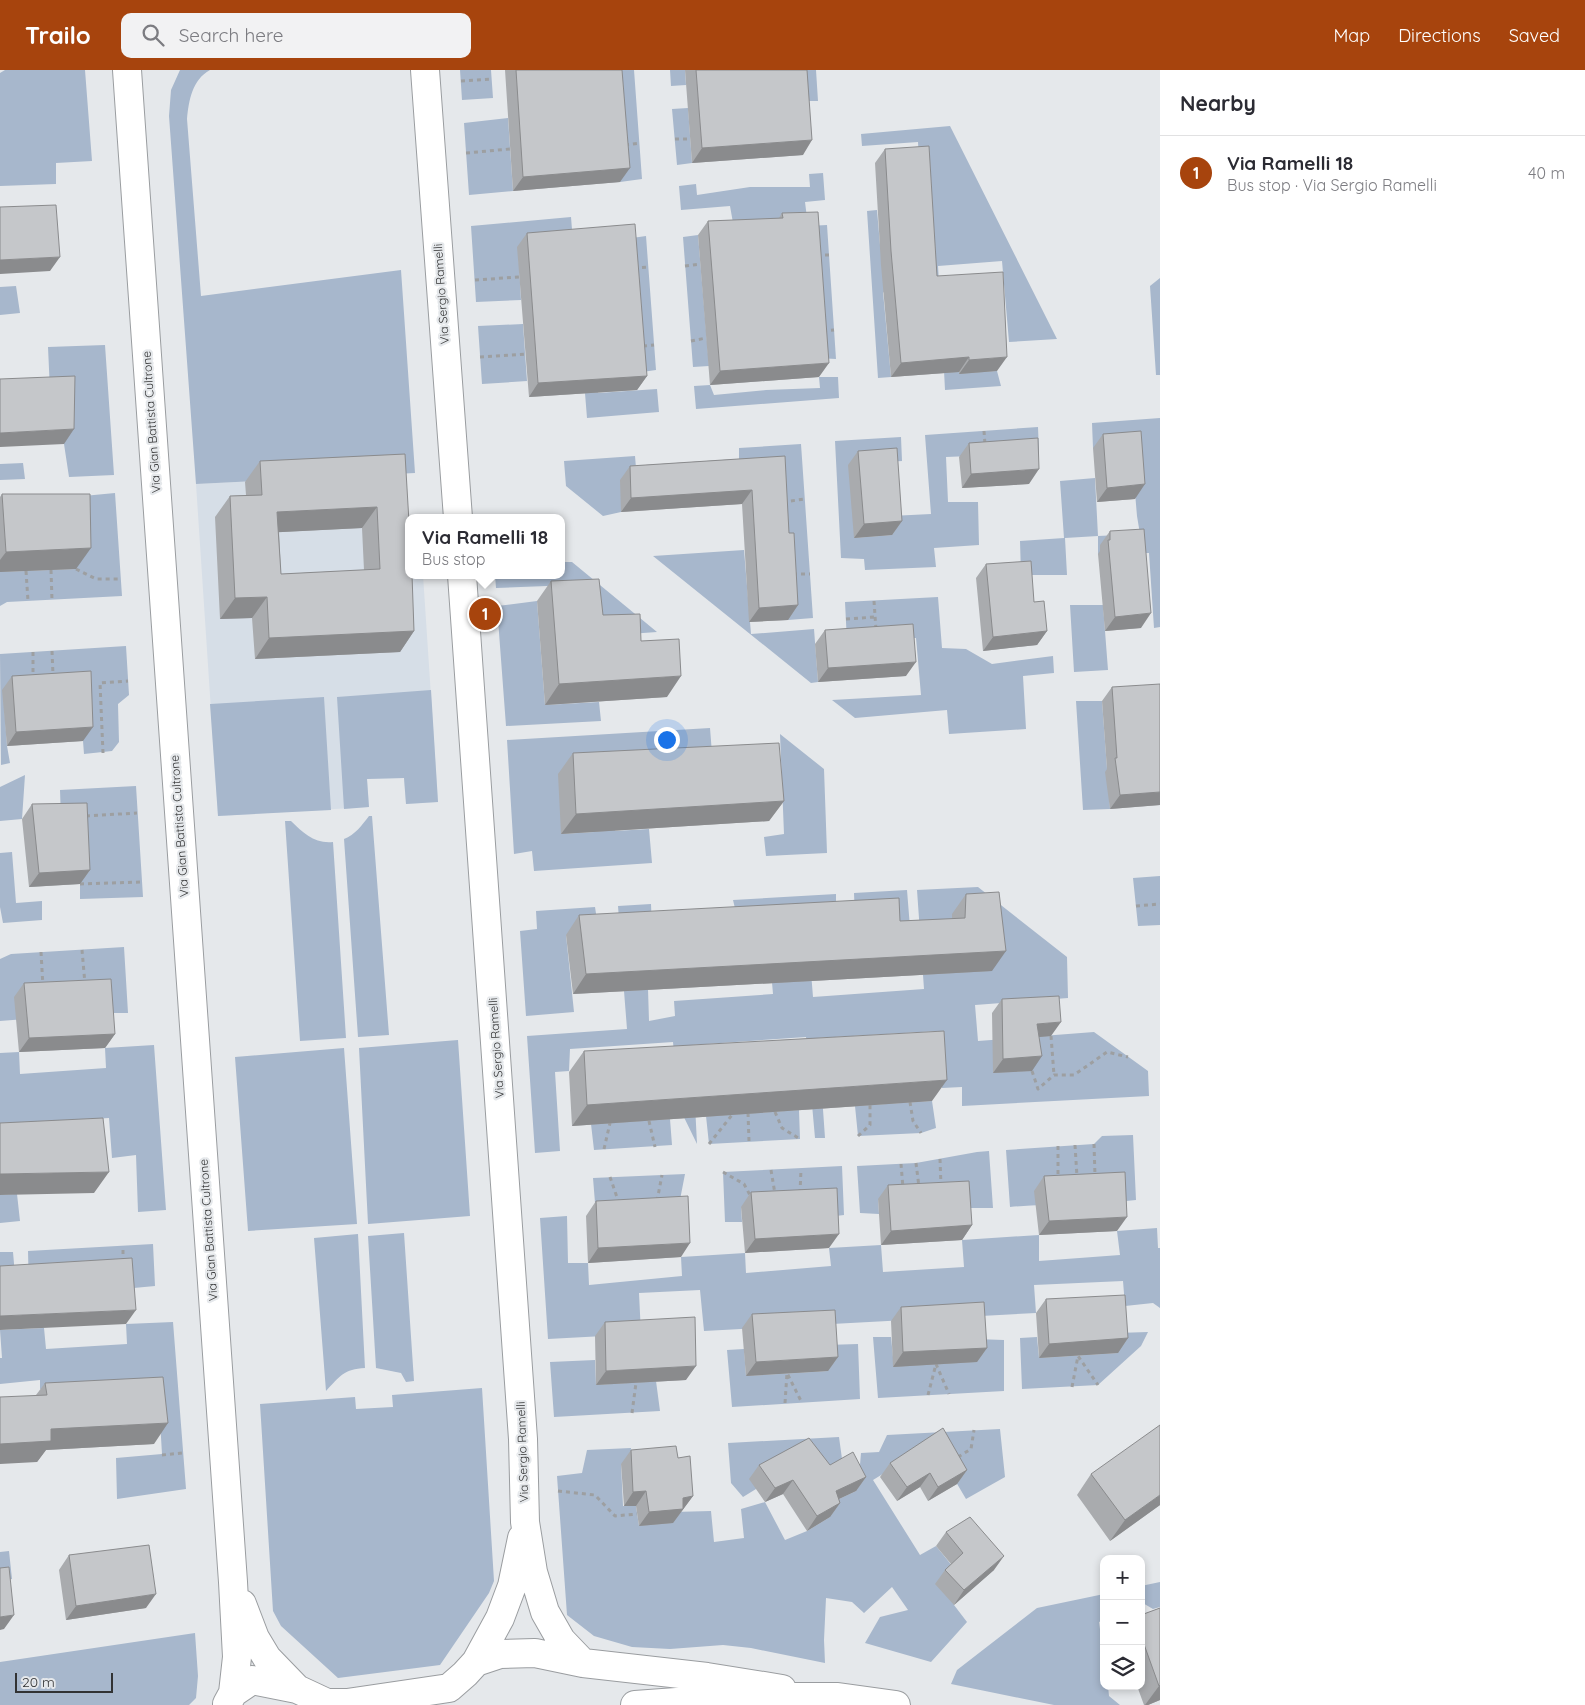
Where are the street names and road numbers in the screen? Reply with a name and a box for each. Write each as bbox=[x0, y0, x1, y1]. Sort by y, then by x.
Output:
street label: Via Sergio Ramelli bbox=[430, 243, 452, 345]
street label: Via Gian Battista Cultrone bbox=[139, 350, 163, 494]
street label: Via Gian Battista Cultrone bbox=[167, 754, 191, 898]
street label: Via Sergio Ramelli bbox=[485, 997, 507, 1099]
street label: Via Gian Battista Cultrone bbox=[196, 1158, 220, 1302]
street label: Via Sergio Ramelli bbox=[513, 1401, 531, 1503]

